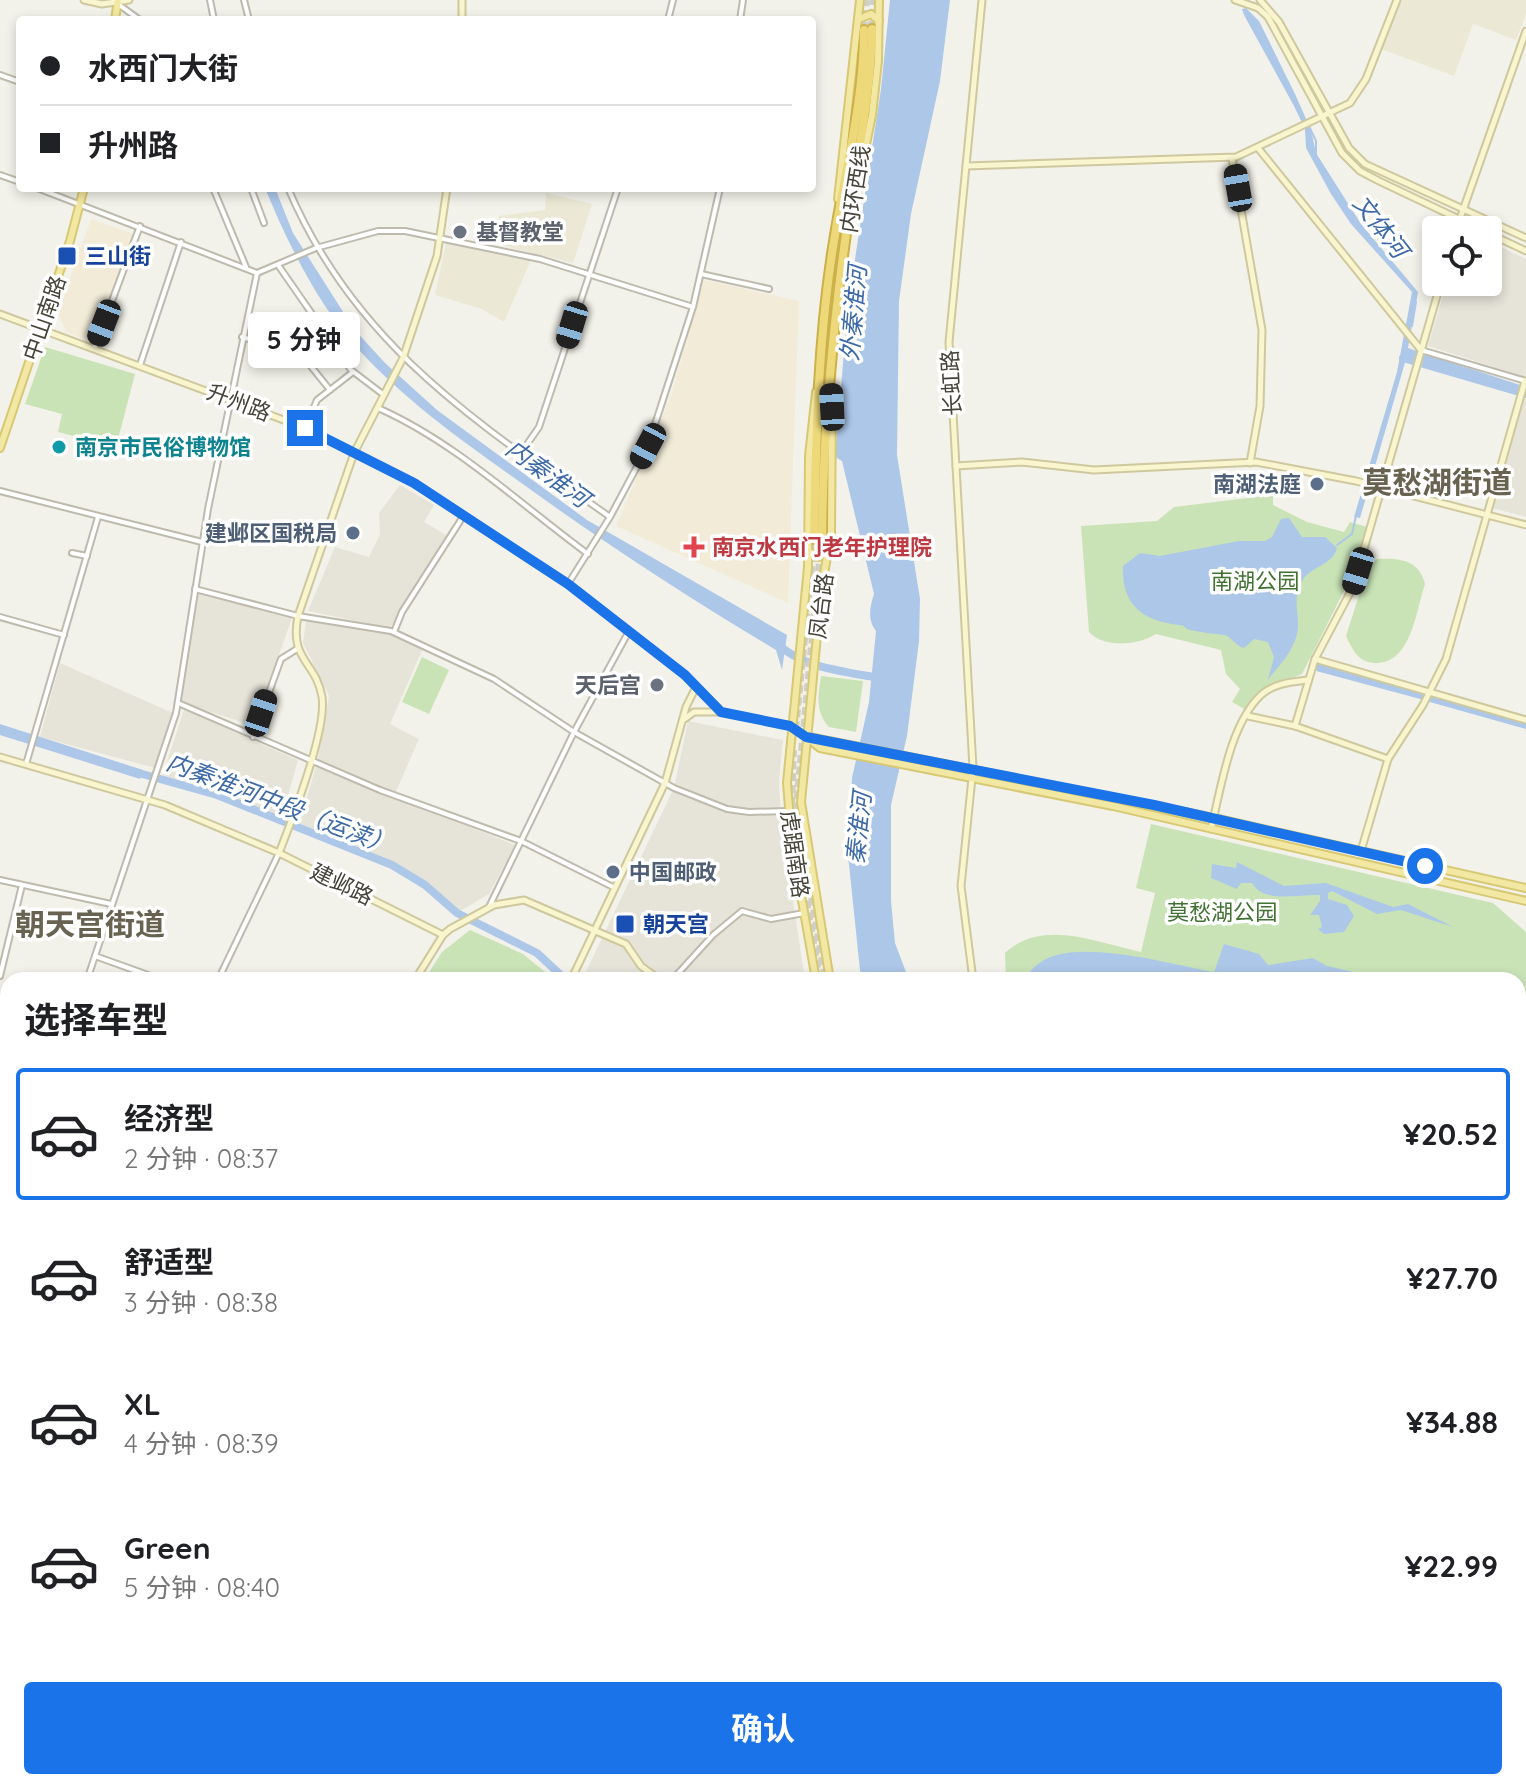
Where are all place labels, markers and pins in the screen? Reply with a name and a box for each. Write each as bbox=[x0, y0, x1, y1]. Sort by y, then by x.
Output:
place label: 基督教堂 bbox=[476, 218, 564, 246]
marker: 基督教堂 bbox=[451, 223, 469, 241]
place label: 三山街 bbox=[85, 242, 151, 270]
marker: 三山街 bbox=[56, 245, 78, 267]
place label: 南京市民俗博物馆 bbox=[75, 433, 251, 461]
marker: 南京市民俗博物馆 bbox=[50, 438, 68, 456]
place label: 南湖法庭 bbox=[1213, 470, 1301, 498]
marker: 南湖法庭 bbox=[1308, 475, 1326, 493]
place label: 建邺区国税局 bbox=[205, 519, 337, 547]
marker: 建邺区国税局 bbox=[344, 524, 362, 542]
place label: 南京水西门老年护理院 bbox=[712, 533, 932, 561]
marker: 南京水西门老年护理院 bbox=[683, 536, 705, 558]
place label: 天后宫 bbox=[575, 671, 641, 699]
marker: 天后宫 bbox=[648, 676, 666, 694]
place label: 中国邮政 bbox=[629, 858, 717, 886]
marker: 中国邮政 bbox=[604, 863, 622, 881]
place label: 朝天宫 bbox=[643, 910, 709, 938]
marker: 朝天宫 bbox=[614, 913, 636, 935]

